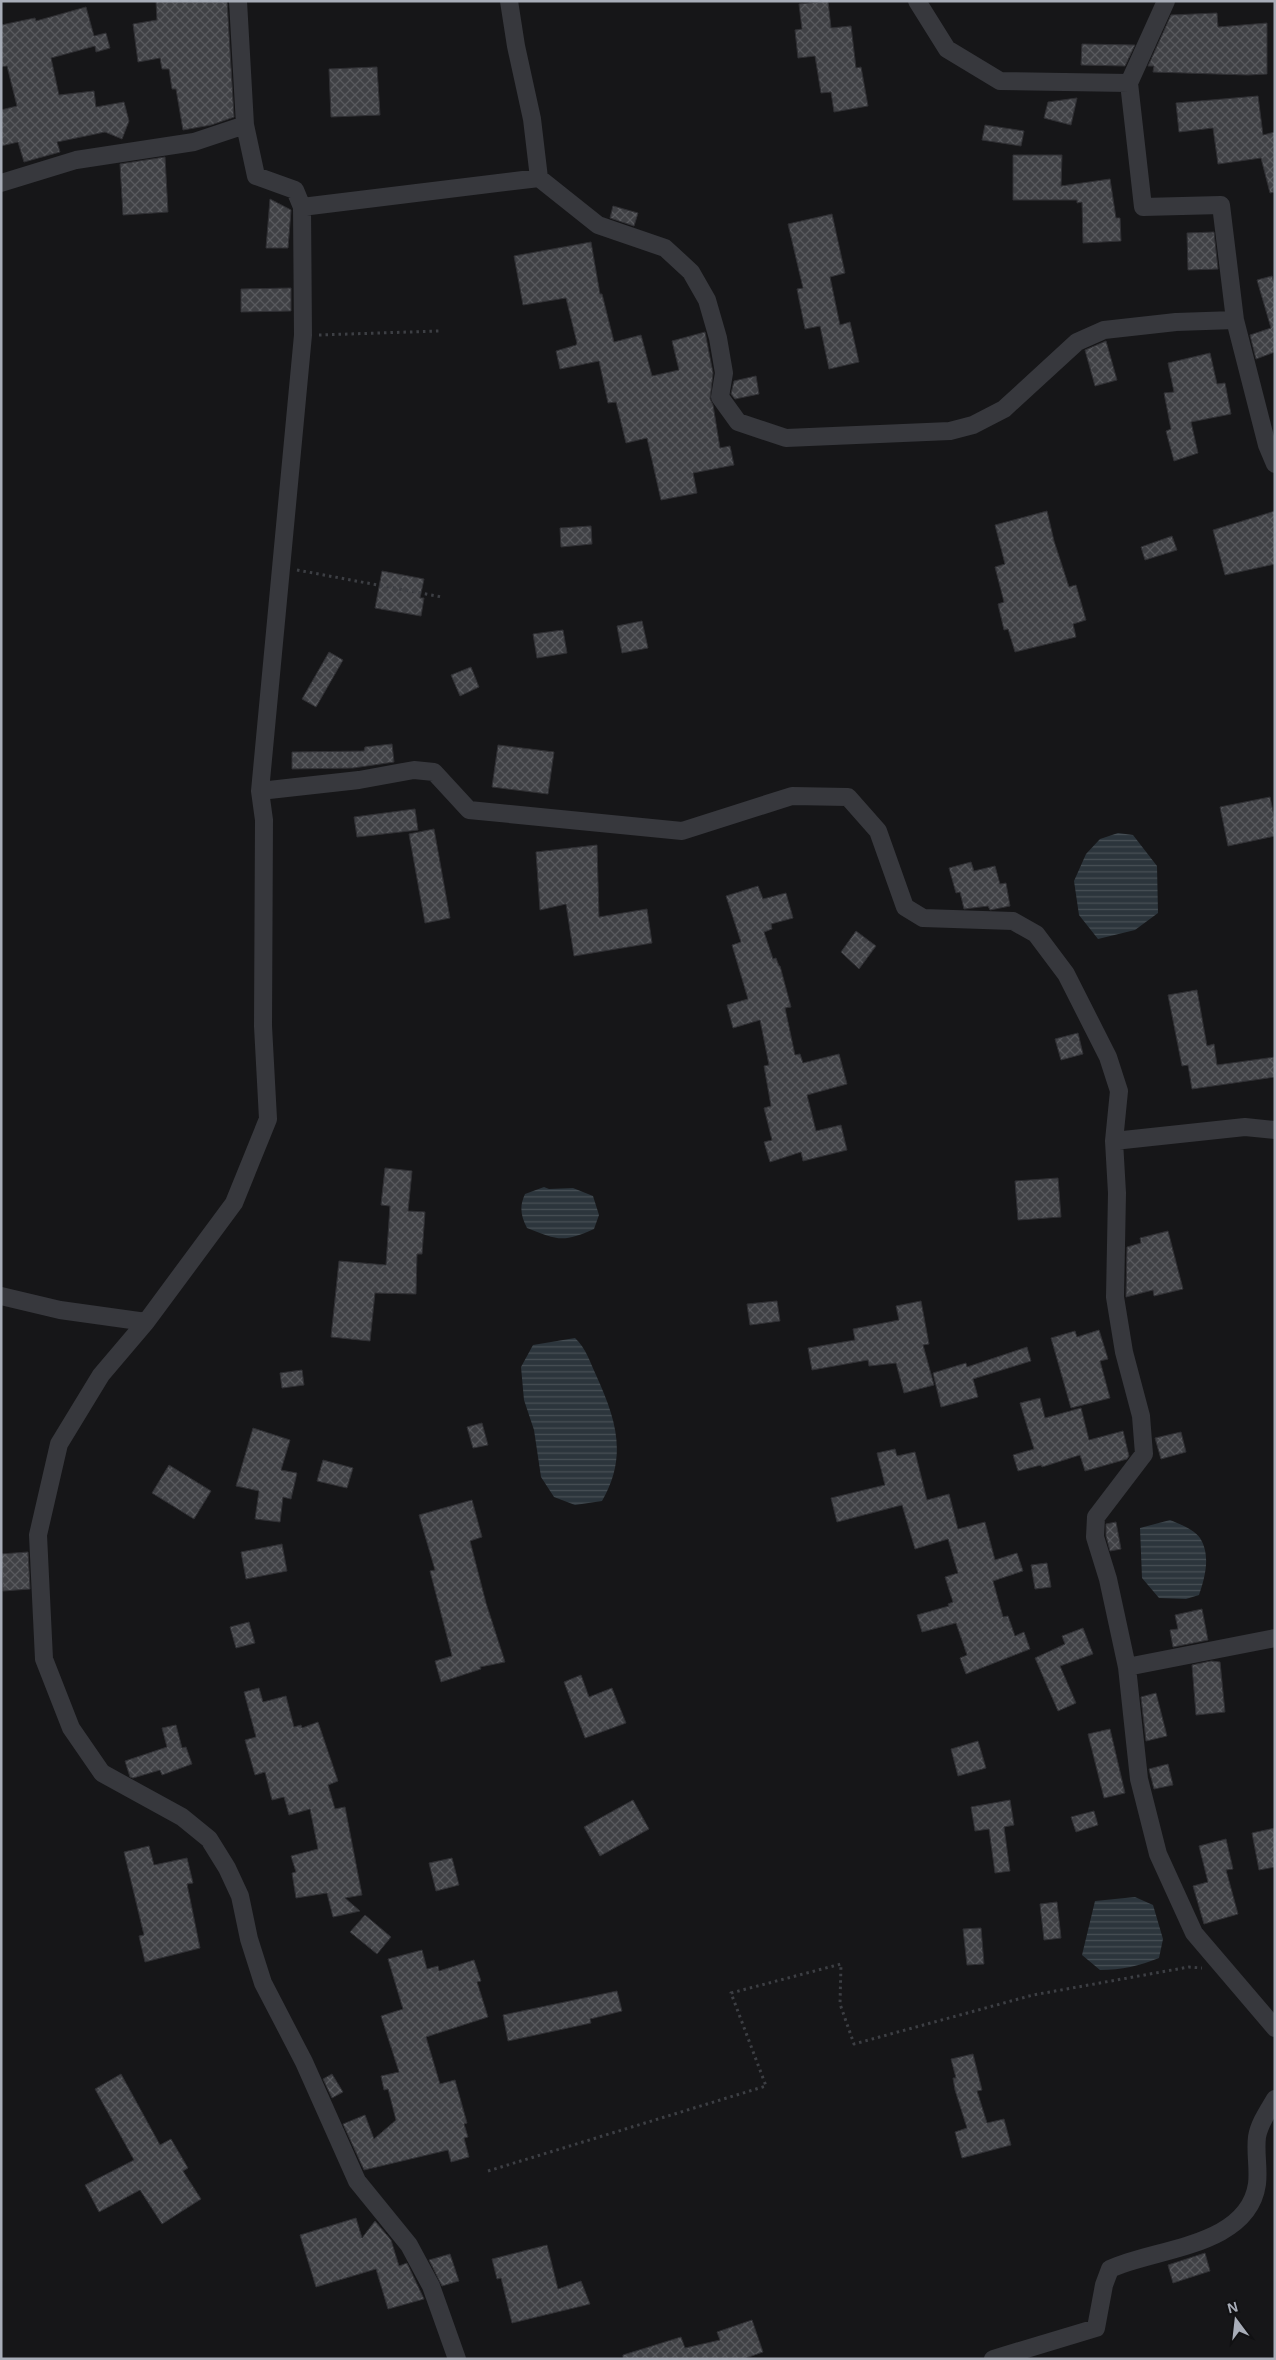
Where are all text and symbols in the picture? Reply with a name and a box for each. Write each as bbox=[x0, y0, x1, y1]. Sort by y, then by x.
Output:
north arrow bbox=[1211, 2295, 1261, 2345]
text: N bbox=[1226, 2298, 1240, 2316]

